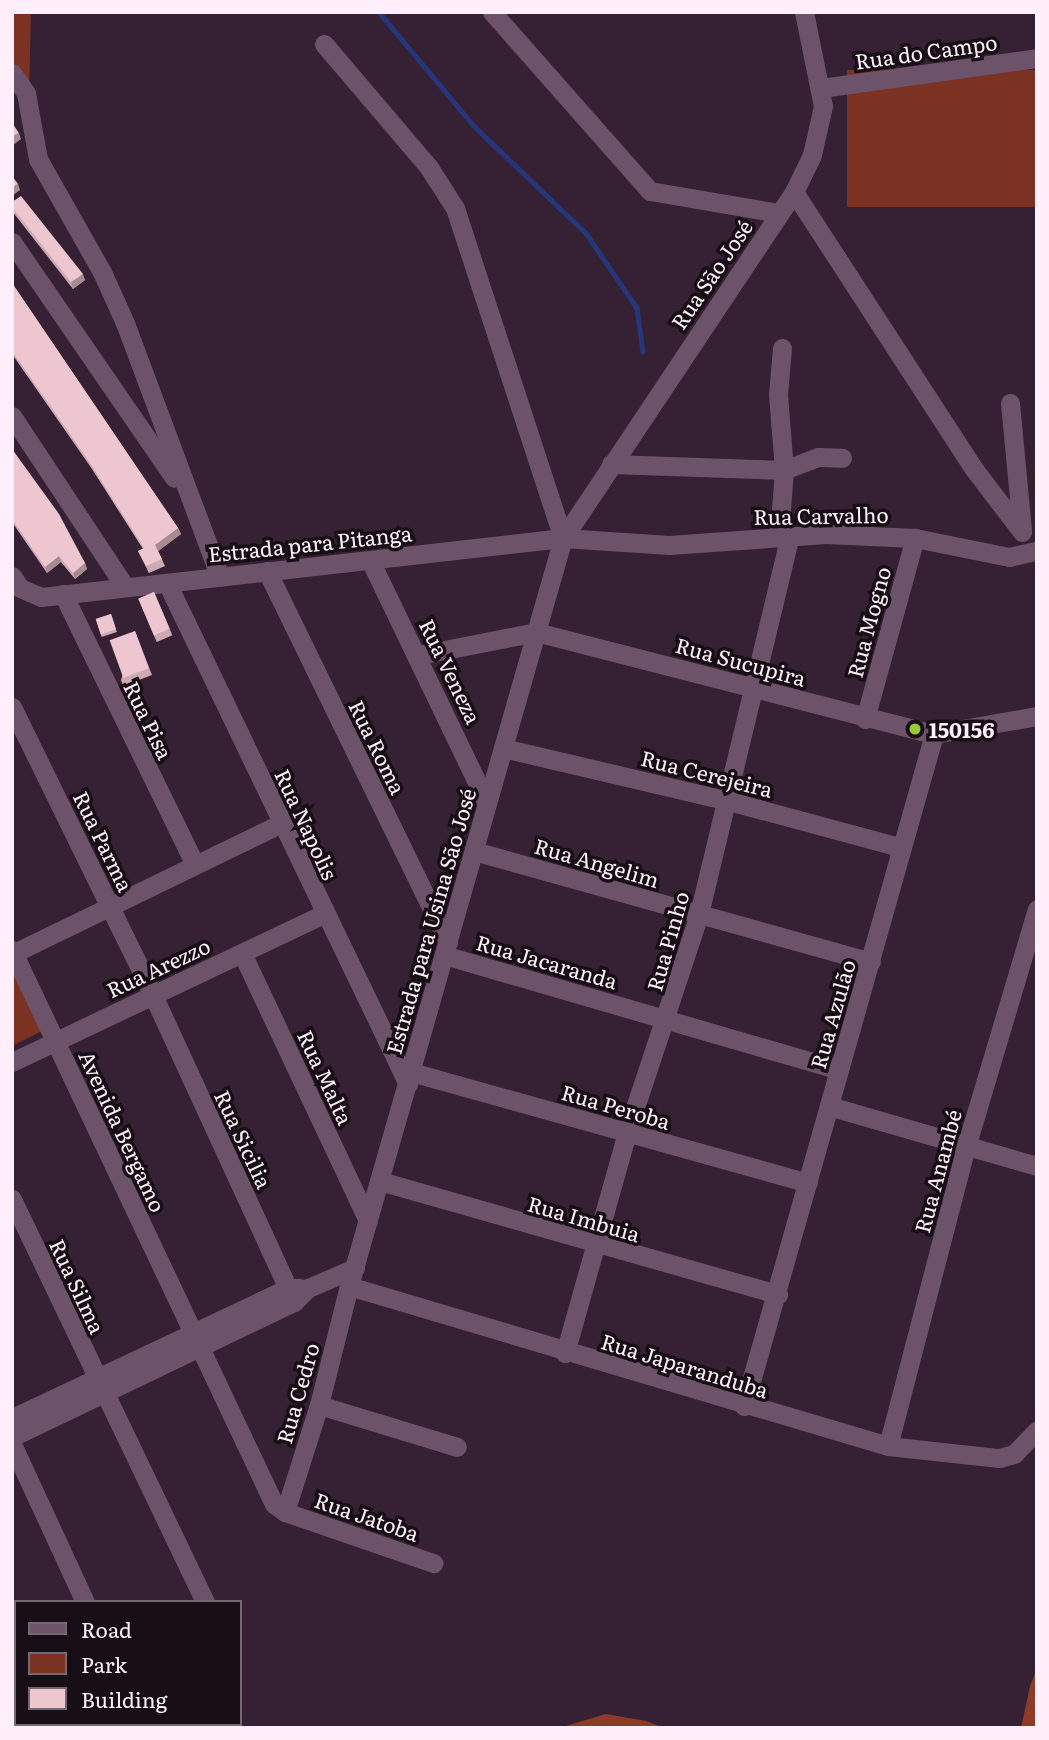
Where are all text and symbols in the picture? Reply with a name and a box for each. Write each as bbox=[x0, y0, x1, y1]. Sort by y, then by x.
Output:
street label: Rua do Campo bbox=[853, 29, 999, 73]
street label: Rua São José bbox=[665, 215, 757, 333]
street label: Rua Carvalho bbox=[753, 501, 889, 529]
street label: Estrada para Pitanga bbox=[207, 520, 413, 566]
street label: Rua Mogno bbox=[841, 564, 895, 680]
street label: Rua Veneza bbox=[415, 615, 487, 727]
street label: Rua Sucupira bbox=[673, 632, 809, 690]
street label: Rua Pisa bbox=[119, 677, 179, 763]
street label: Rua Roma bbox=[344, 696, 412, 798]
place label: 150156 bbox=[929, 716, 994, 742]
marker: 150156 bbox=[907, 721, 923, 737]
street label: Rua Cerejeira bbox=[639, 744, 775, 802]
street label: Rua Napolis bbox=[270, 765, 344, 883]
street label: Estrada para Usina São José bbox=[380, 785, 480, 1057]
street label: Rua Parma bbox=[69, 787, 139, 895]
street label: Rua Angelim bbox=[532, 832, 662, 892]
street label: Rua Pinho bbox=[641, 888, 693, 994]
street label: Rua Jacaranda bbox=[473, 929, 621, 993]
street label: Rua Arezzo bbox=[102, 932, 214, 1002]
street label: Rua Azulão bbox=[804, 956, 860, 1072]
street label: Rua Malta bbox=[293, 1026, 359, 1128]
street label: Avenida Bergamo bbox=[75, 1046, 171, 1216]
street label: Rua Peroba bbox=[559, 1078, 673, 1134]
street label: Rua Sicilia bbox=[210, 1086, 278, 1192]
street label: Rua Anambé bbox=[908, 1107, 966, 1235]
street label: Rua Imbuia bbox=[525, 1190, 643, 1246]
street label: Rua Silma bbox=[45, 1235, 111, 1337]
street label: Rua Japaranduba bbox=[598, 1328, 772, 1402]
street label: Rua Cedro bbox=[271, 1340, 323, 1446]
street label: Rua Jatoba bbox=[311, 1486, 423, 1546]
legend bbox=[14, 1600, 242, 1726]
text: Road bbox=[81, 1613, 132, 1644]
text: Park bbox=[81, 1648, 127, 1679]
text: Building bbox=[81, 1683, 167, 1714]

